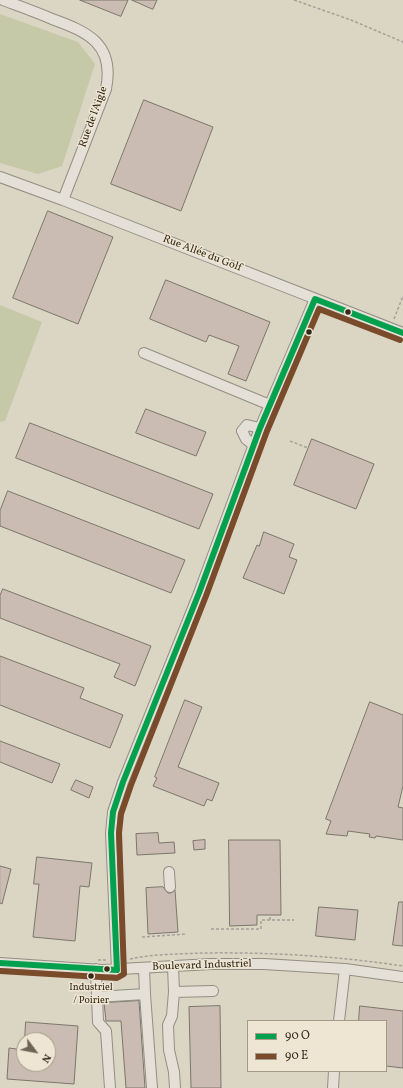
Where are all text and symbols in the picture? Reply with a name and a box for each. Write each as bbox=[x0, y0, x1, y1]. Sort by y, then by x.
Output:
street label: Rue de l'Aigle bbox=[77, 85, 111, 149]
street label: Rue Allée du Golf bbox=[161, 233, 243, 275]
unlabelled marker bbox=[343, 307, 353, 317]
unlabelled marker bbox=[304, 327, 314, 337]
street label: Boulevard Industriel bbox=[152, 958, 252, 974]
unlabelled marker bbox=[102, 964, 112, 974]
marker: Industriel / Poirier bbox=[86, 971, 96, 981]
place label: Industriel / Poirier bbox=[69, 982, 113, 1006]
legend bbox=[247, 1020, 387, 1072]
text: 90 O bbox=[285, 1028, 310, 1044]
north arrow bbox=[16, 1032, 56, 1072]
text: 90 E bbox=[285, 1048, 308, 1064]
text: N bbox=[37, 1051, 54, 1065]

